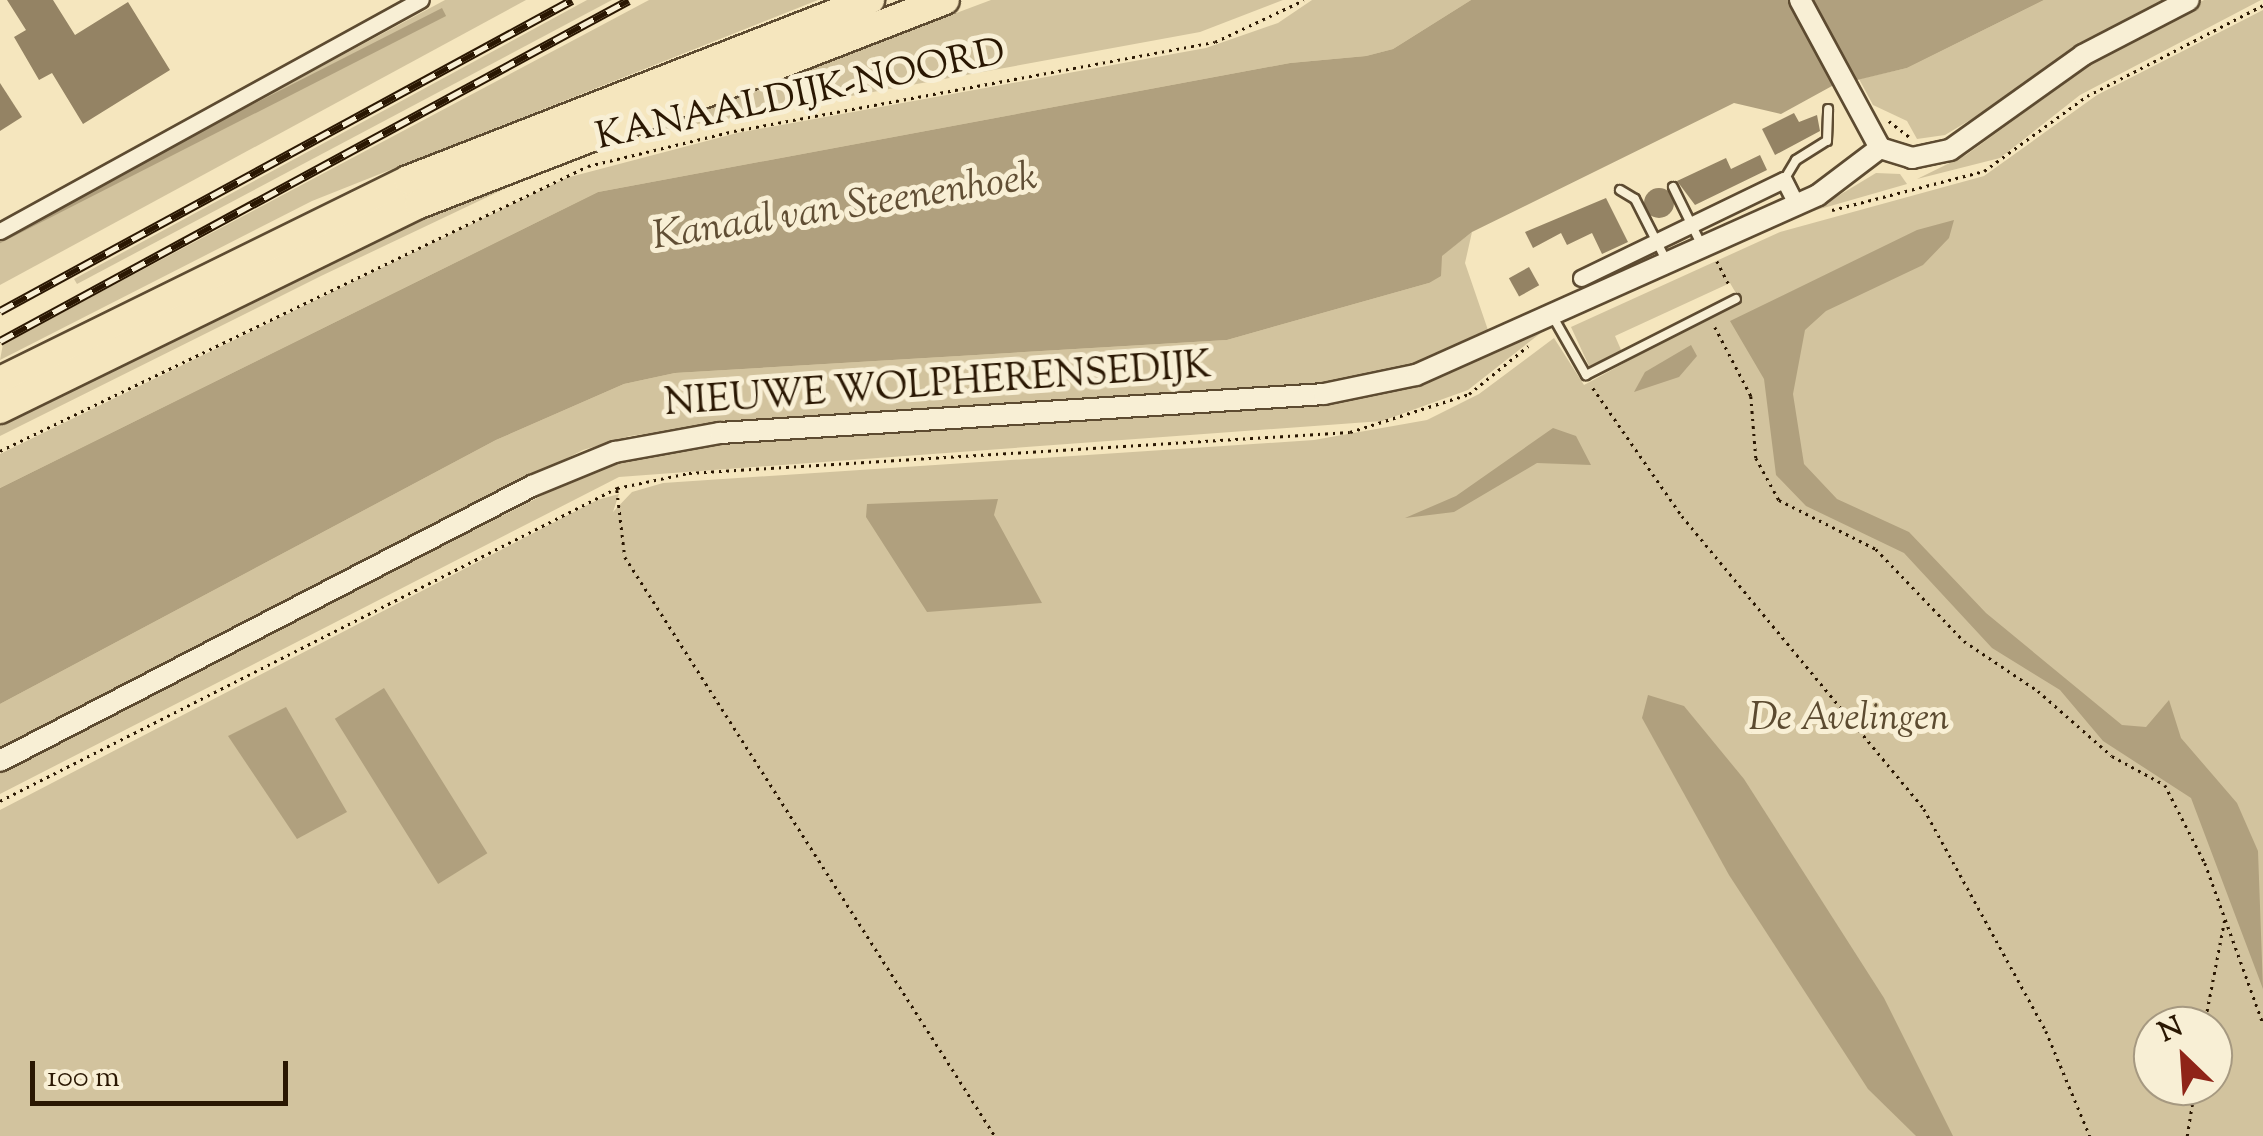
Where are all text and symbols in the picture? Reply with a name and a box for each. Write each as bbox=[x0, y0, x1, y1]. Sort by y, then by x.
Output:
street label: KANAALDIJK-NOORD bbox=[592, 31, 1010, 163]
water label: Kanaal van Steenenhoek bbox=[649, 155, 1041, 263]
street label: NIEUWE WOLPHERENSEDIJK bbox=[663, 345, 1213, 429]
park label: De Avelingen bbox=[1749, 698, 1949, 744]
north arrow bbox=[2133, 1006, 2233, 1106]
text: N bbox=[2153, 1008, 2190, 1053]
scale bar bbox=[35, 1041, 292, 1103]
text: 100 m bbox=[47, 1057, 120, 1100]

